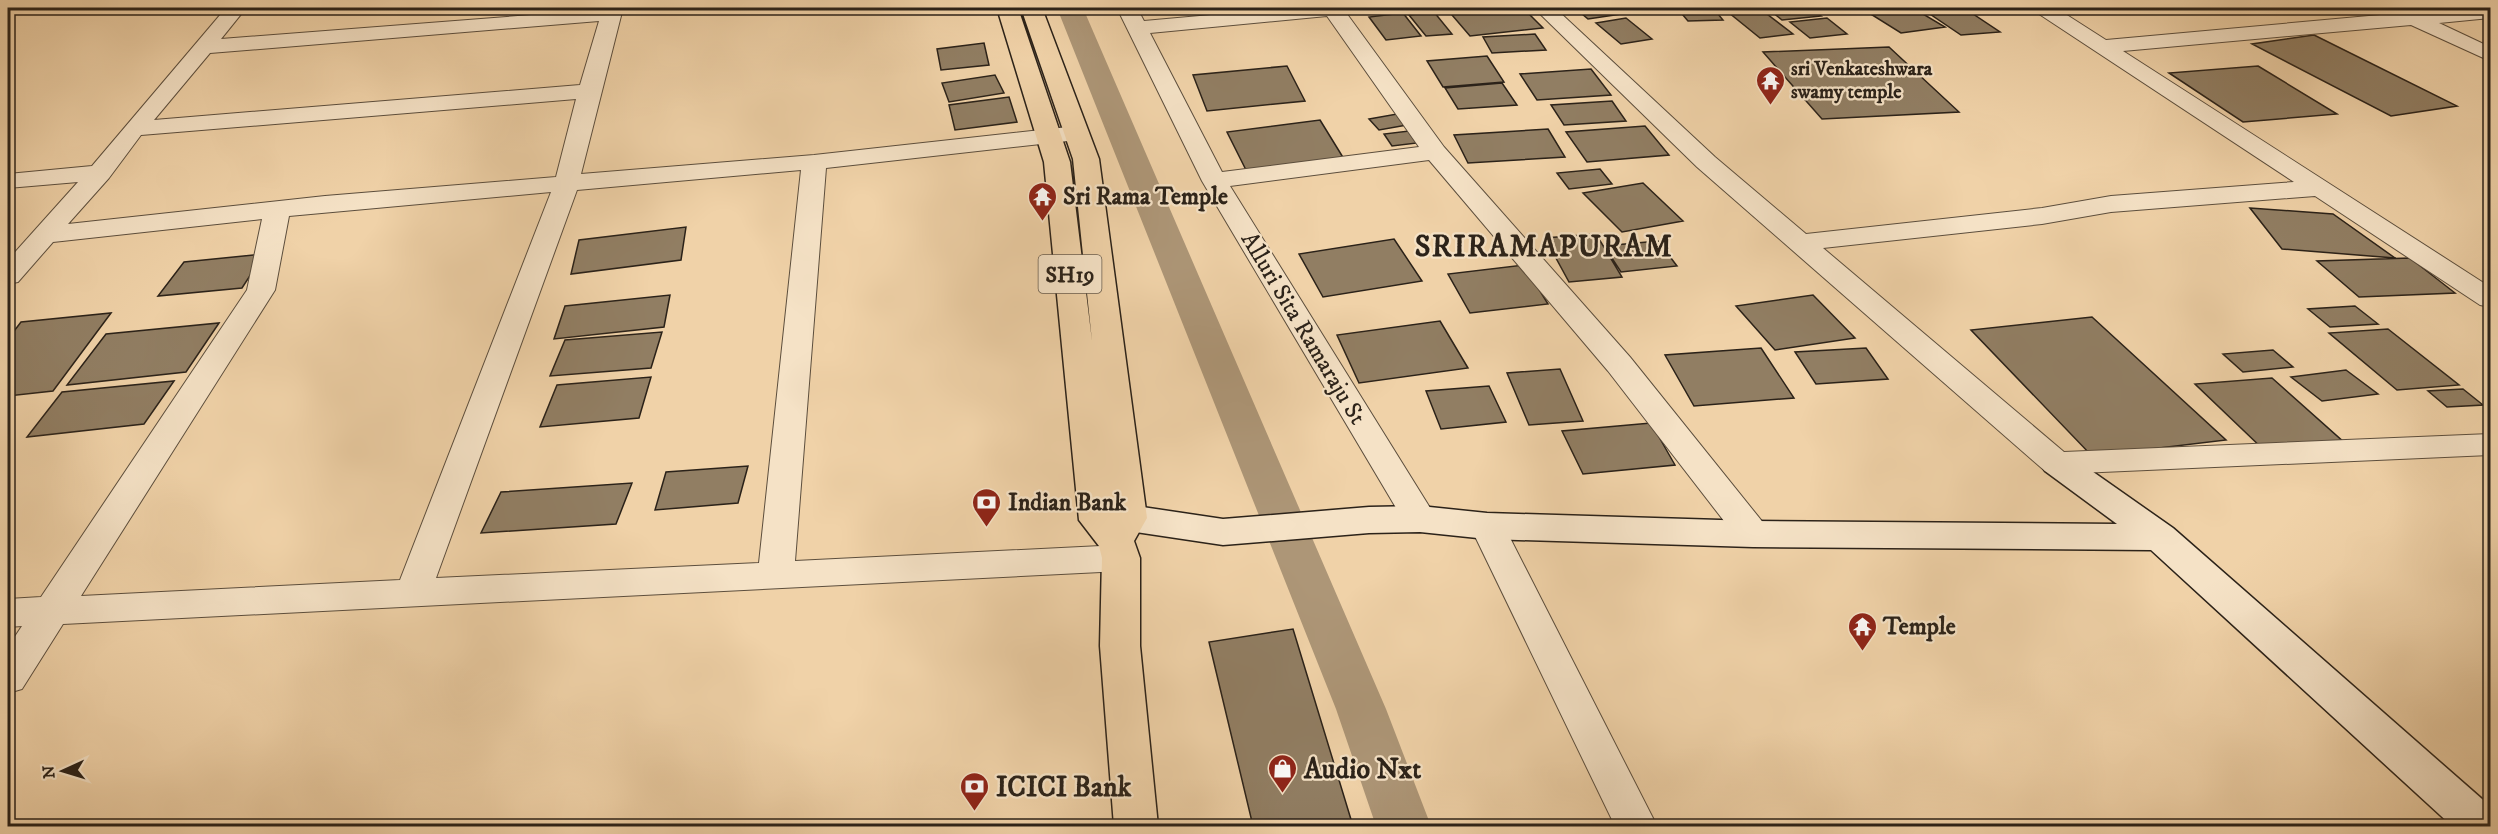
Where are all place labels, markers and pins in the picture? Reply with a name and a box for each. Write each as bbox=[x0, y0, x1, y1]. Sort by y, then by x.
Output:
place label: sri Venkateshwara swamy temple bbox=[1791, 57, 1933, 105]
temple icon: sri Venkateshwara swamy temple bbox=[1754, 64, 1786, 106]
temple icon: Sri Rama Temple bbox=[1026, 180, 1058, 222]
place label: Sri Rama Temple bbox=[1063, 182, 1228, 212]
bank icon: Indian Bank bbox=[971, 486, 1003, 528]
place label: Indian Bank bbox=[1008, 488, 1127, 518]
temple icon: Temple bbox=[1846, 610, 1878, 652]
place label: Temple bbox=[1882, 612, 1956, 642]
shop icon: Audio Nxt bbox=[1267, 752, 1299, 794]
place label: Audio Nxt bbox=[1303, 752, 1421, 787]
bank icon: ICICI Bank bbox=[959, 770, 991, 812]
place label: ICICI Bank bbox=[996, 770, 1133, 805]

